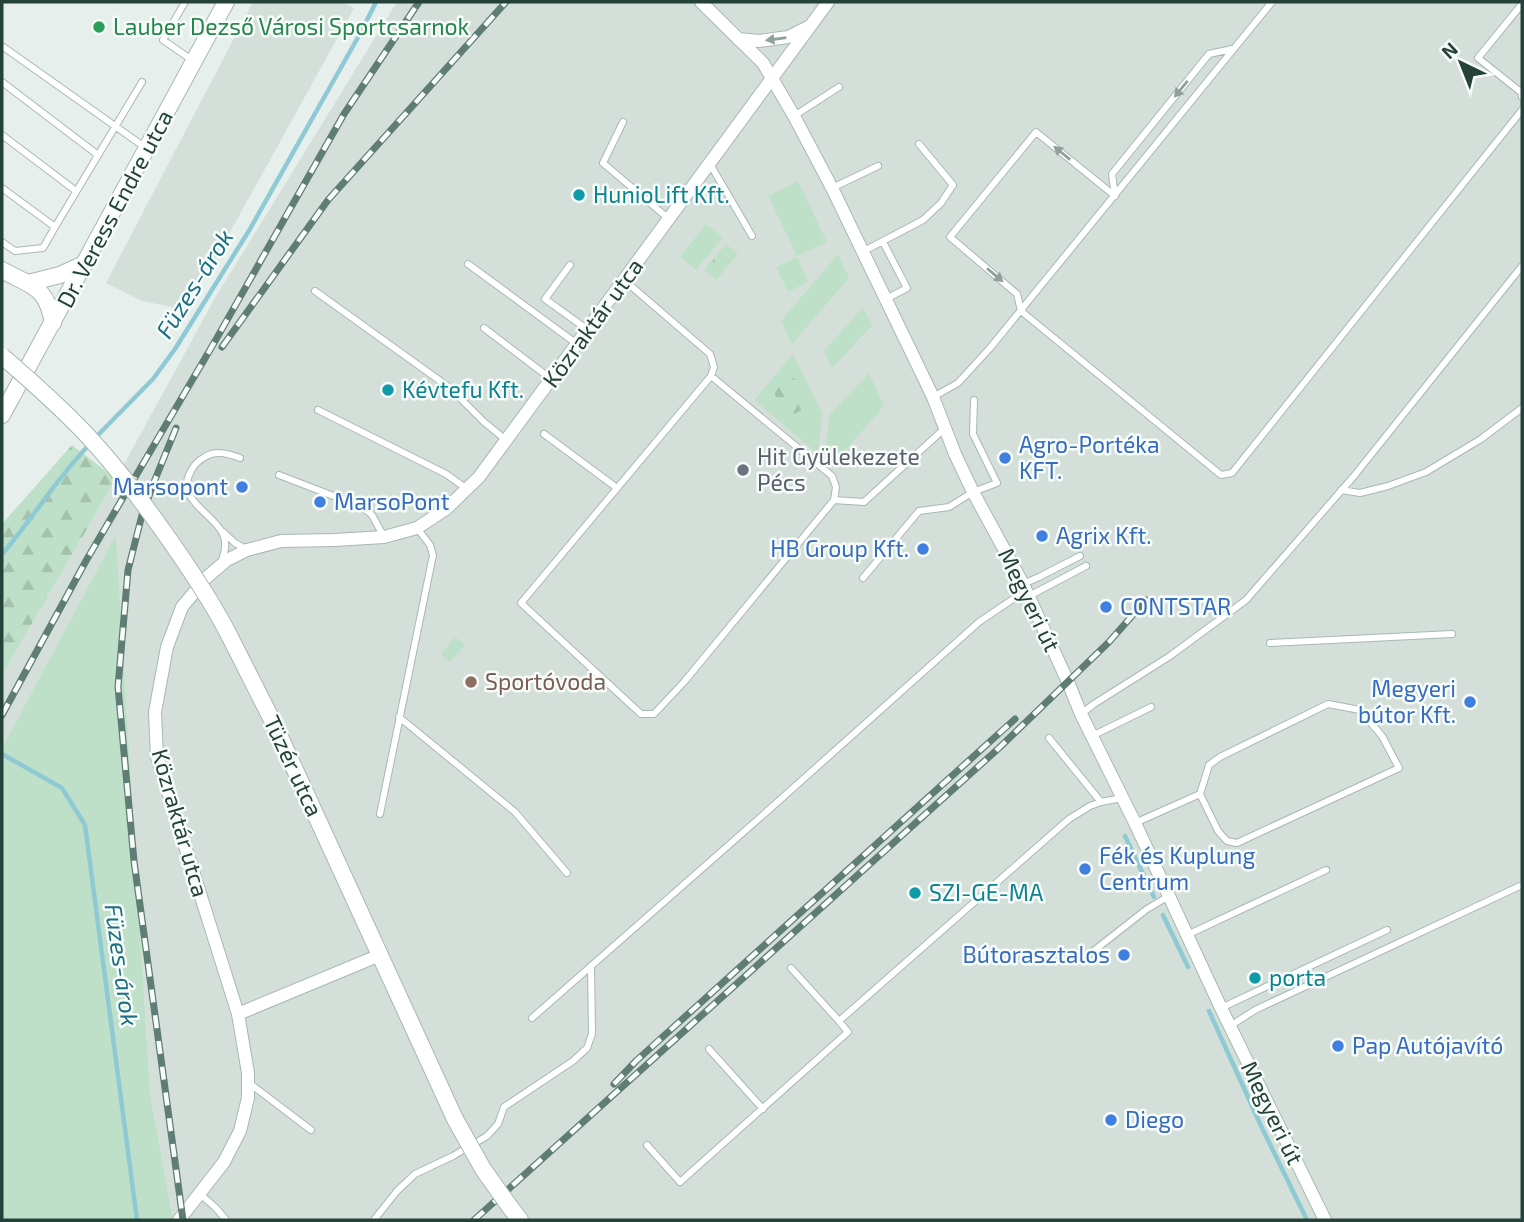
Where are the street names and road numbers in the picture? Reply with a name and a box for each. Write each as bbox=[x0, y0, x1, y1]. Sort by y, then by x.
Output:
street label: Dr. Veress Endre utca bbox=[50, 105, 178, 312]
street label: Közraktár utca bbox=[536, 252, 648, 392]
street label: Megyeri út bbox=[993, 543, 1067, 656]
street label: Tüzér utca bbox=[258, 711, 329, 820]
street label: Közraktár utca bbox=[146, 746, 215, 900]
street label: Megyeri út bbox=[1236, 1056, 1310, 1169]

